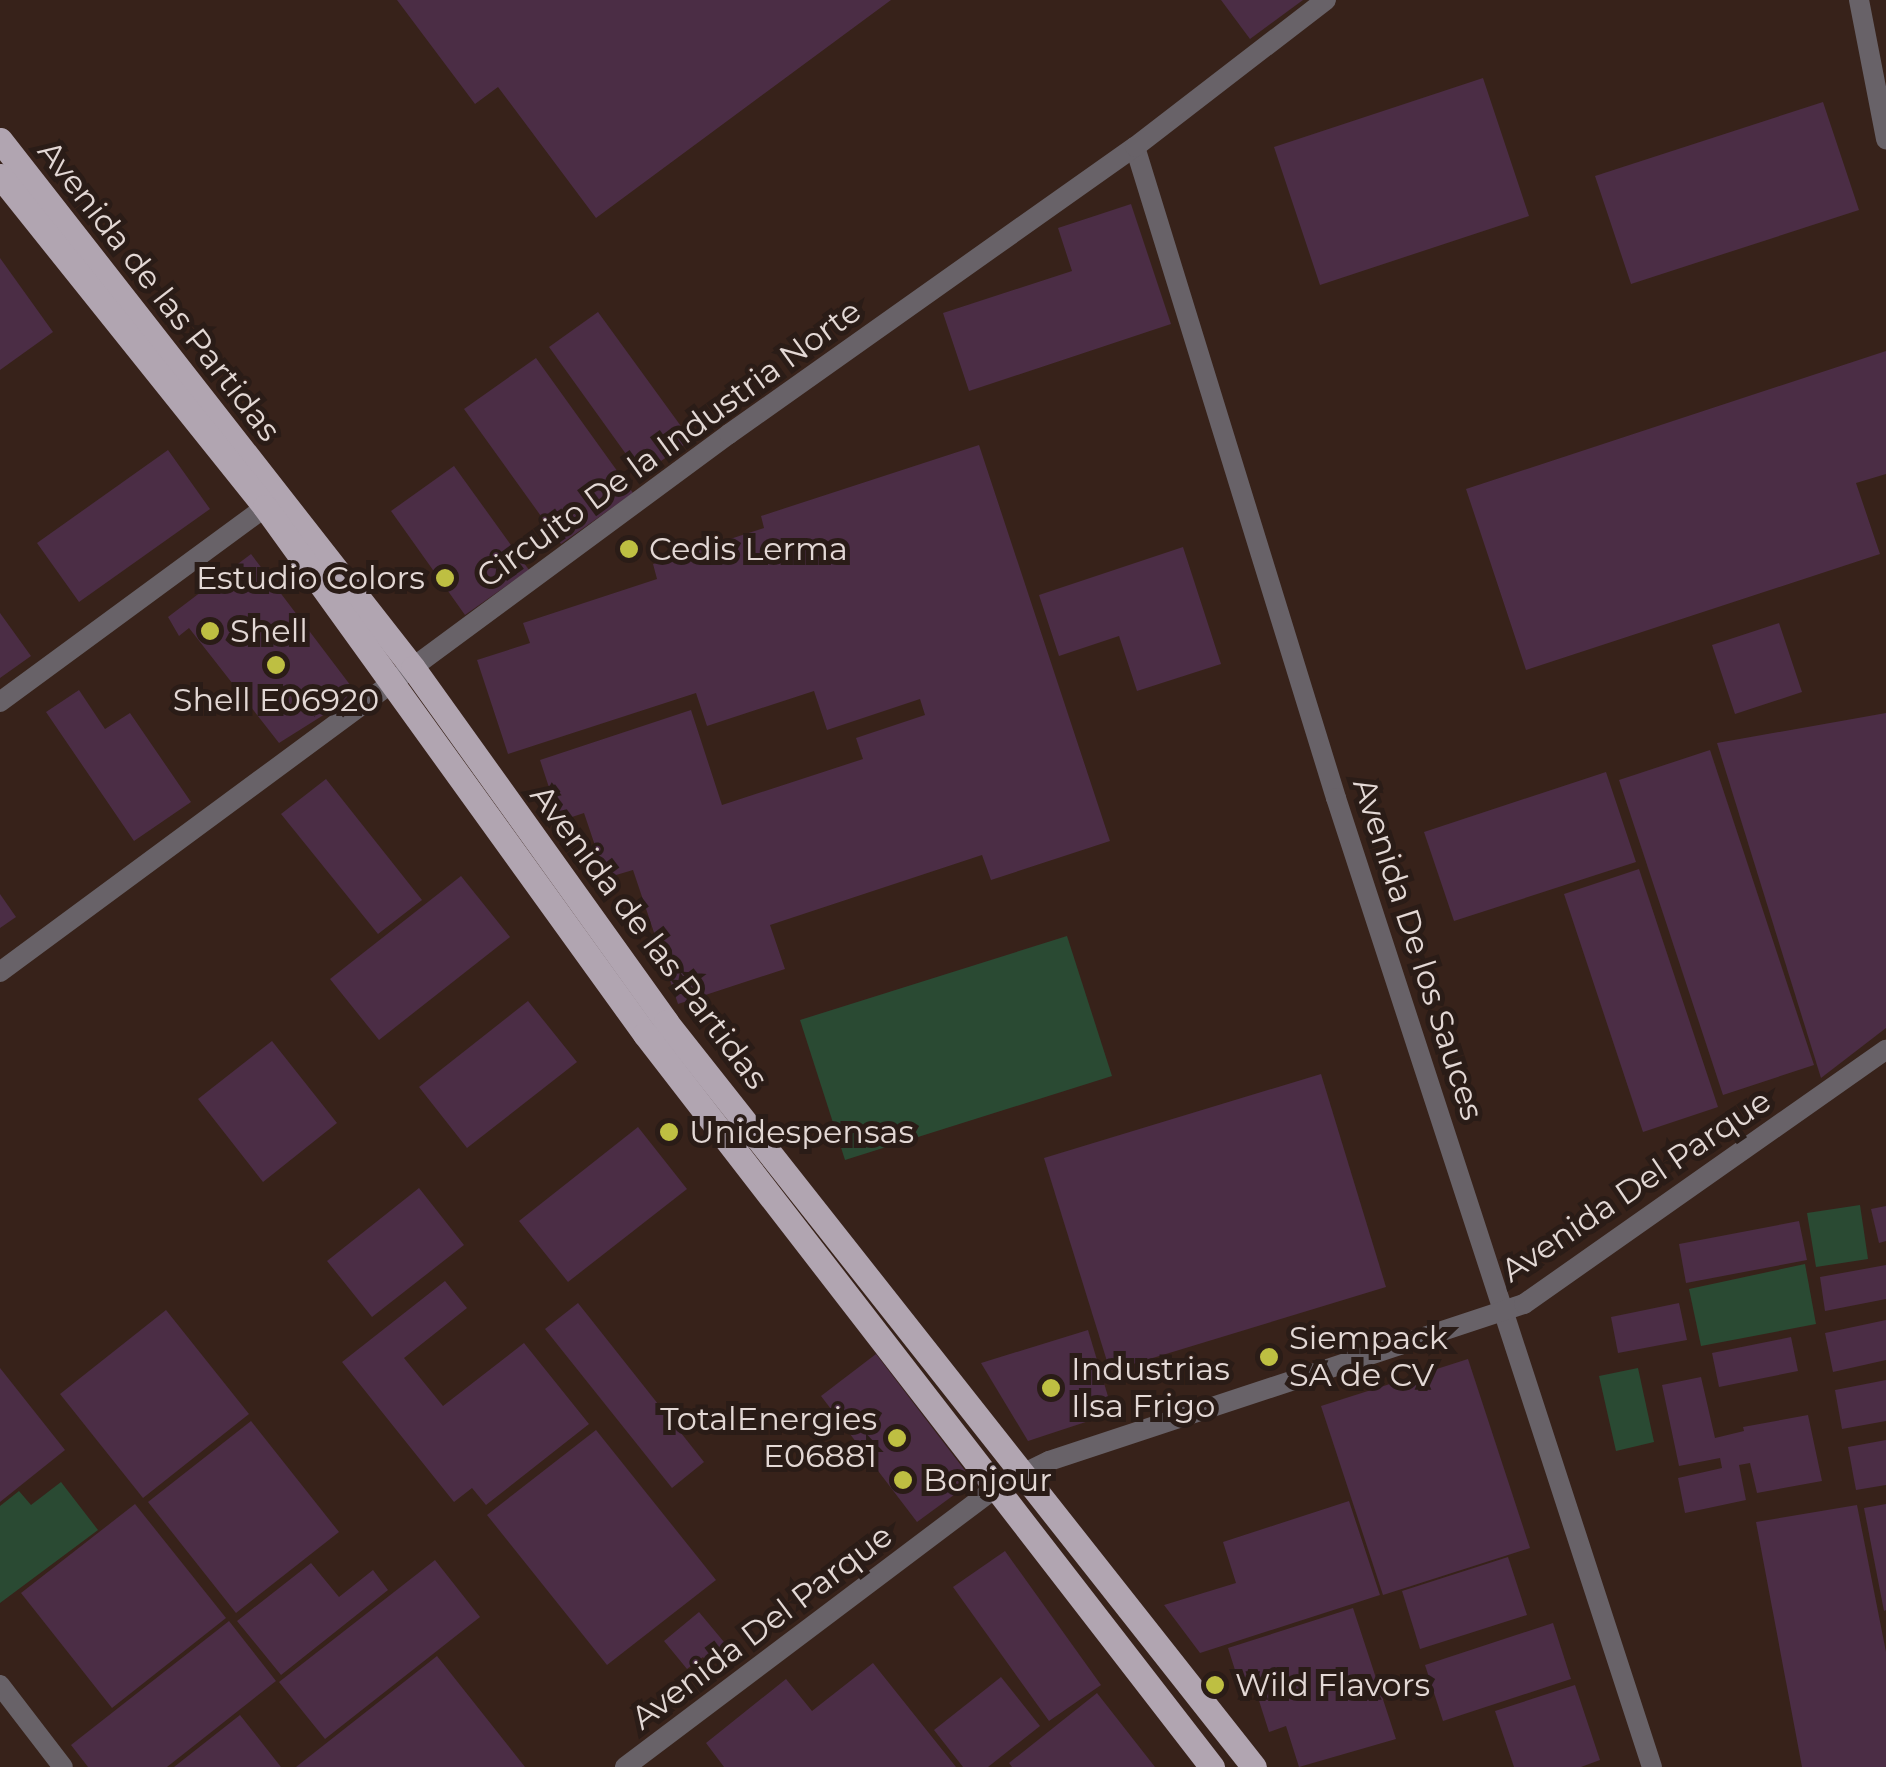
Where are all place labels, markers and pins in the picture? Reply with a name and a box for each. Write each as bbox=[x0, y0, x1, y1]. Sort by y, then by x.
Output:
place label: Cedis Lerma bbox=[649, 530, 848, 568]
marker: Cedis Lerma bbox=[618, 538, 640, 560]
place label: Estudio Colors bbox=[196, 559, 425, 597]
marker: Estudio Colors bbox=[434, 567, 456, 589]
place label: Shell bbox=[230, 612, 308, 650]
marker: Shell bbox=[199, 620, 221, 642]
marker: Shell E06920 bbox=[265, 654, 287, 676]
place label: Shell E06920 bbox=[173, 681, 379, 719]
place label: Unidespensas bbox=[689, 1113, 914, 1151]
marker: Unidespensas bbox=[658, 1121, 680, 1143]
place label: Siempack SA de CV bbox=[1289, 1320, 1448, 1395]
marker: Siempack SA de CV bbox=[1258, 1346, 1280, 1368]
place label: Industrias Ilsa Frigo bbox=[1071, 1351, 1230, 1426]
marker: Industrias Ilsa Frigo bbox=[1040, 1377, 1062, 1399]
place label: TotalEnergies E06881 bbox=[660, 1401, 877, 1476]
marker: TotalEnergies E06881 bbox=[886, 1427, 908, 1449]
place label: Bonjour bbox=[923, 1461, 1052, 1499]
marker: Bonjour bbox=[892, 1469, 914, 1491]
place label: Wild Flavors bbox=[1235, 1666, 1430, 1704]
marker: Wild Flavors bbox=[1204, 1674, 1226, 1696]

